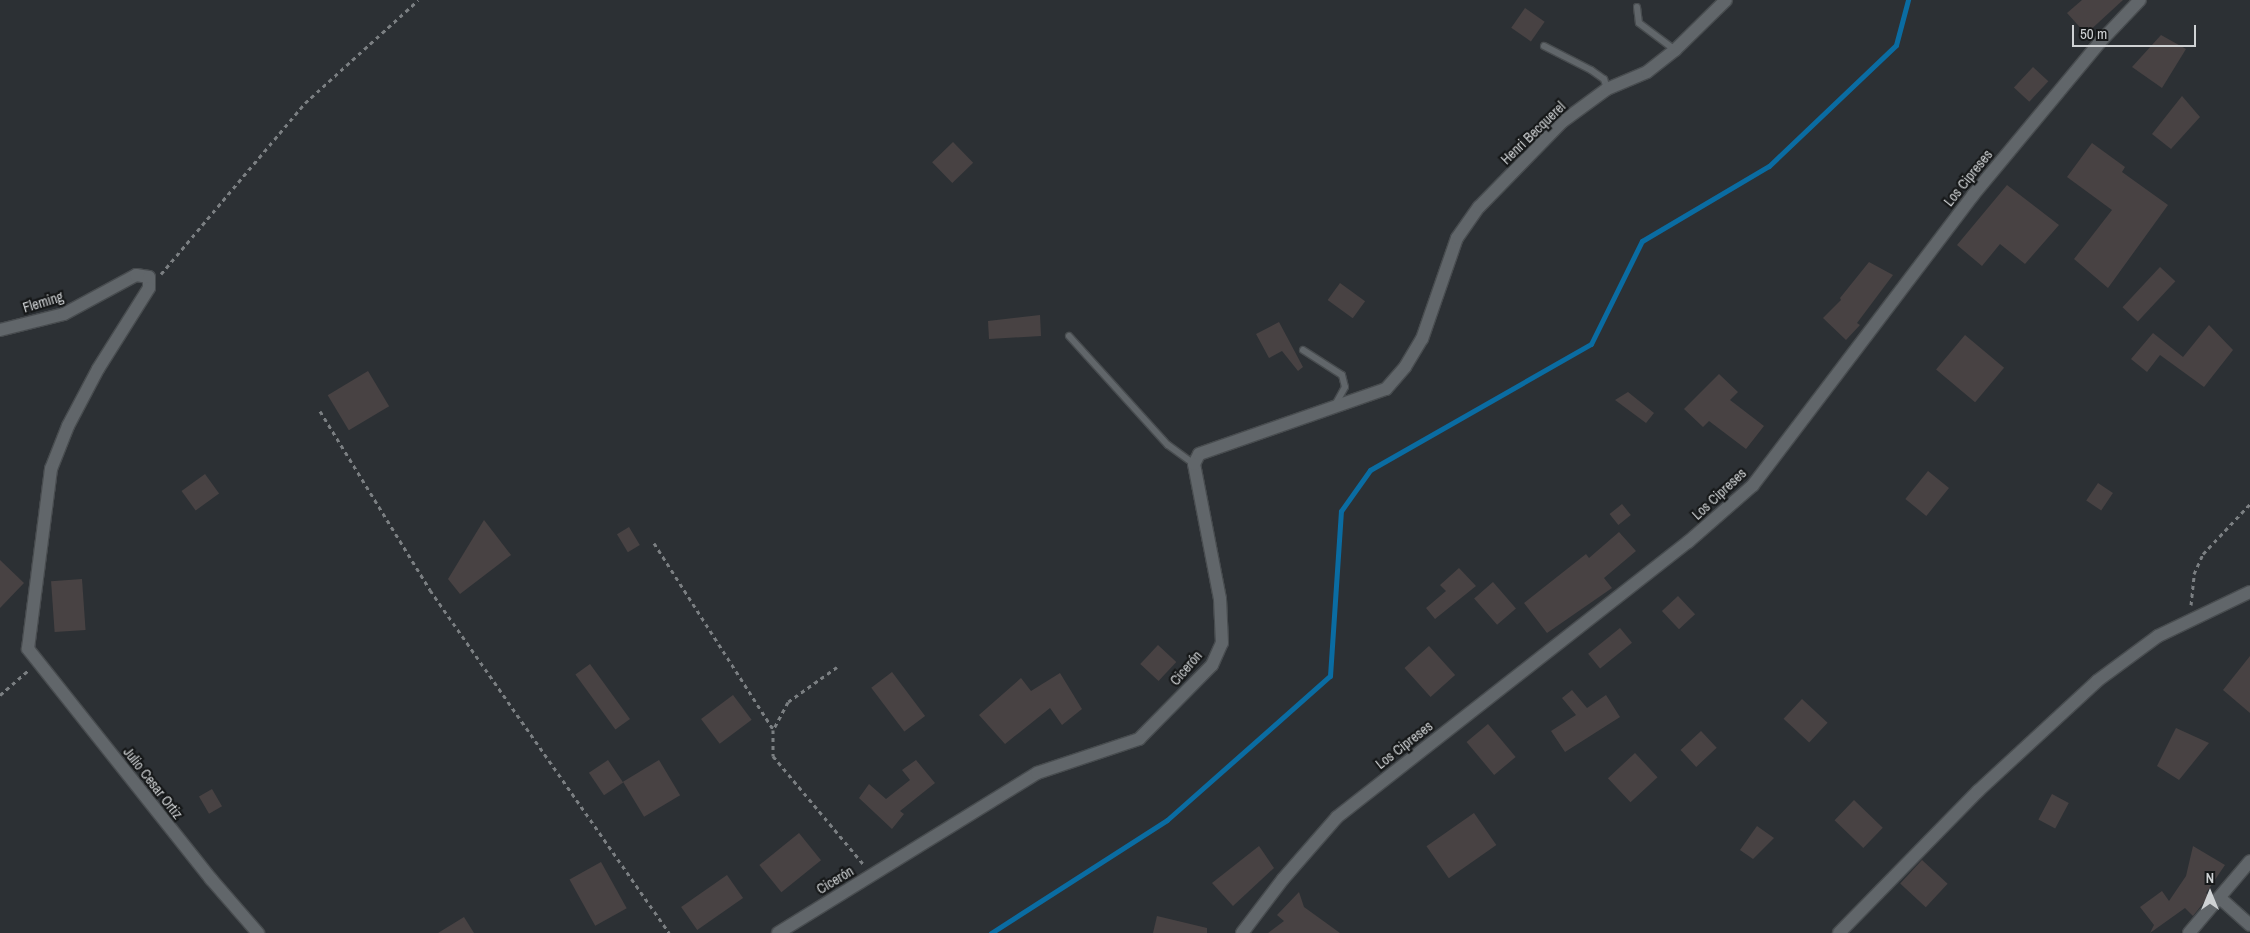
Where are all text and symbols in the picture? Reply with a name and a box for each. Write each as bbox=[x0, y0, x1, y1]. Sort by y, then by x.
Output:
scale bar bbox=[2075, 15, 2199, 47]
text: 50 m bbox=[2080, 23, 2107, 44]
street label: Henri Becquerel bbox=[1497, 98, 1569, 168]
street label: Los Cipreses bbox=[1940, 146, 1996, 210]
street label: Fleming bbox=[21, 288, 65, 316]
street label: Los Cipreses bbox=[1689, 465, 1749, 523]
street label: Cicerón bbox=[1166, 647, 1206, 689]
street label: Los Cipreses bbox=[1372, 718, 1436, 772]
street label: Julio Cesar Ortiz bbox=[120, 744, 186, 822]
street label: Cicerón bbox=[813, 862, 857, 898]
north arrow bbox=[2185, 868, 2235, 918]
text: N bbox=[2206, 869, 2214, 887]

